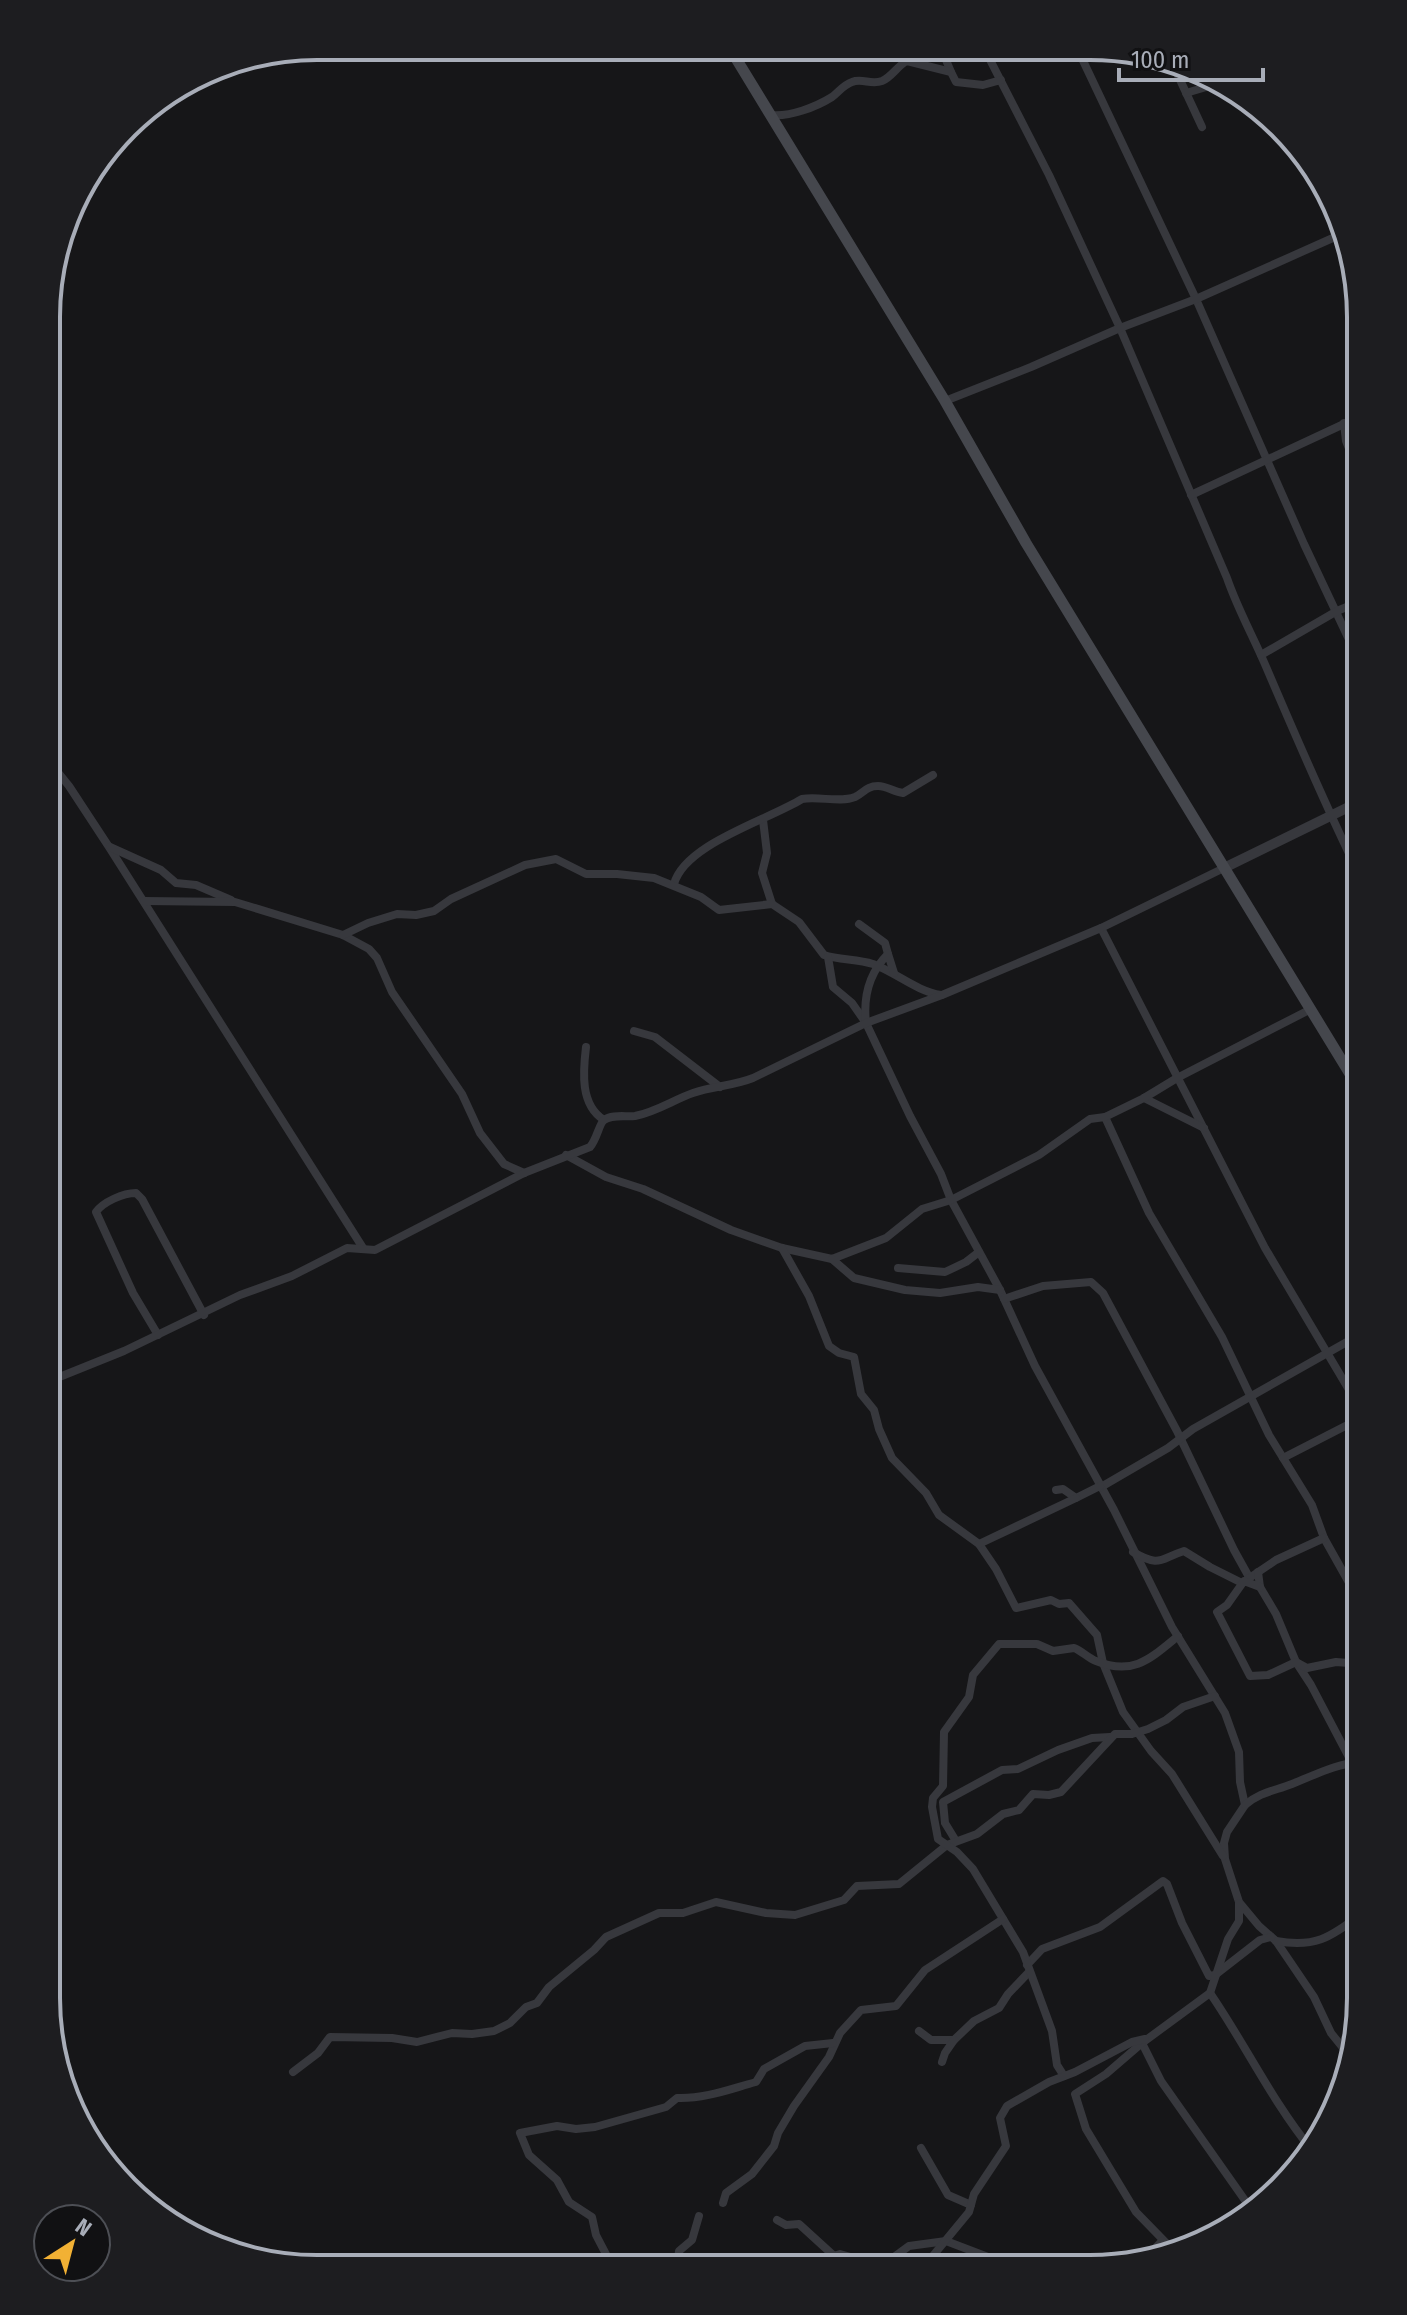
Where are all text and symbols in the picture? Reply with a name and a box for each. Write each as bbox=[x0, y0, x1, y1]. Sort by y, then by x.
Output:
scale bar bbox=[1119, 32, 1263, 82]
text: 100 m bbox=[1131, 46, 1189, 74]
north arrow bbox=[32, 2203, 112, 2283]
text: N bbox=[70, 2212, 97, 2242]

